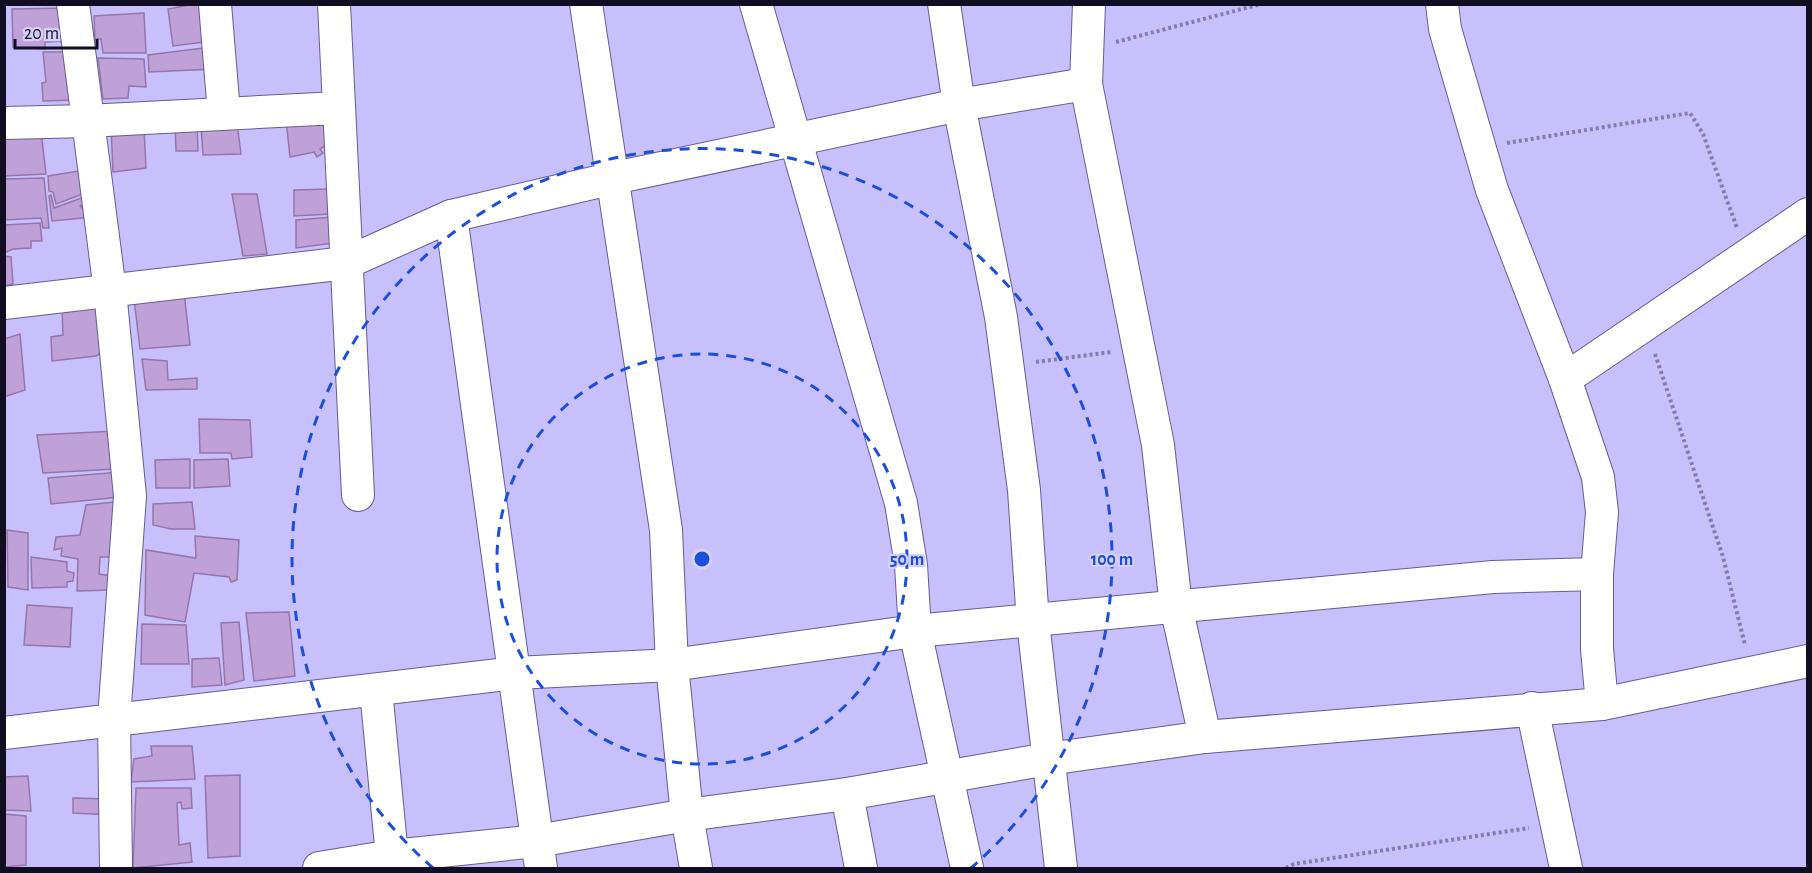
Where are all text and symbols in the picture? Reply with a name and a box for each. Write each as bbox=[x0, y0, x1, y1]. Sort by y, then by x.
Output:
scale bar bbox=[15, 12, 98, 50]
text: 20 m bbox=[24, 25, 59, 43]
centre of rings bbox=[692, 549, 712, 569]
text: 50 m bbox=[890, 551, 924, 569]
text: 100 m bbox=[1091, 551, 1133, 569]

